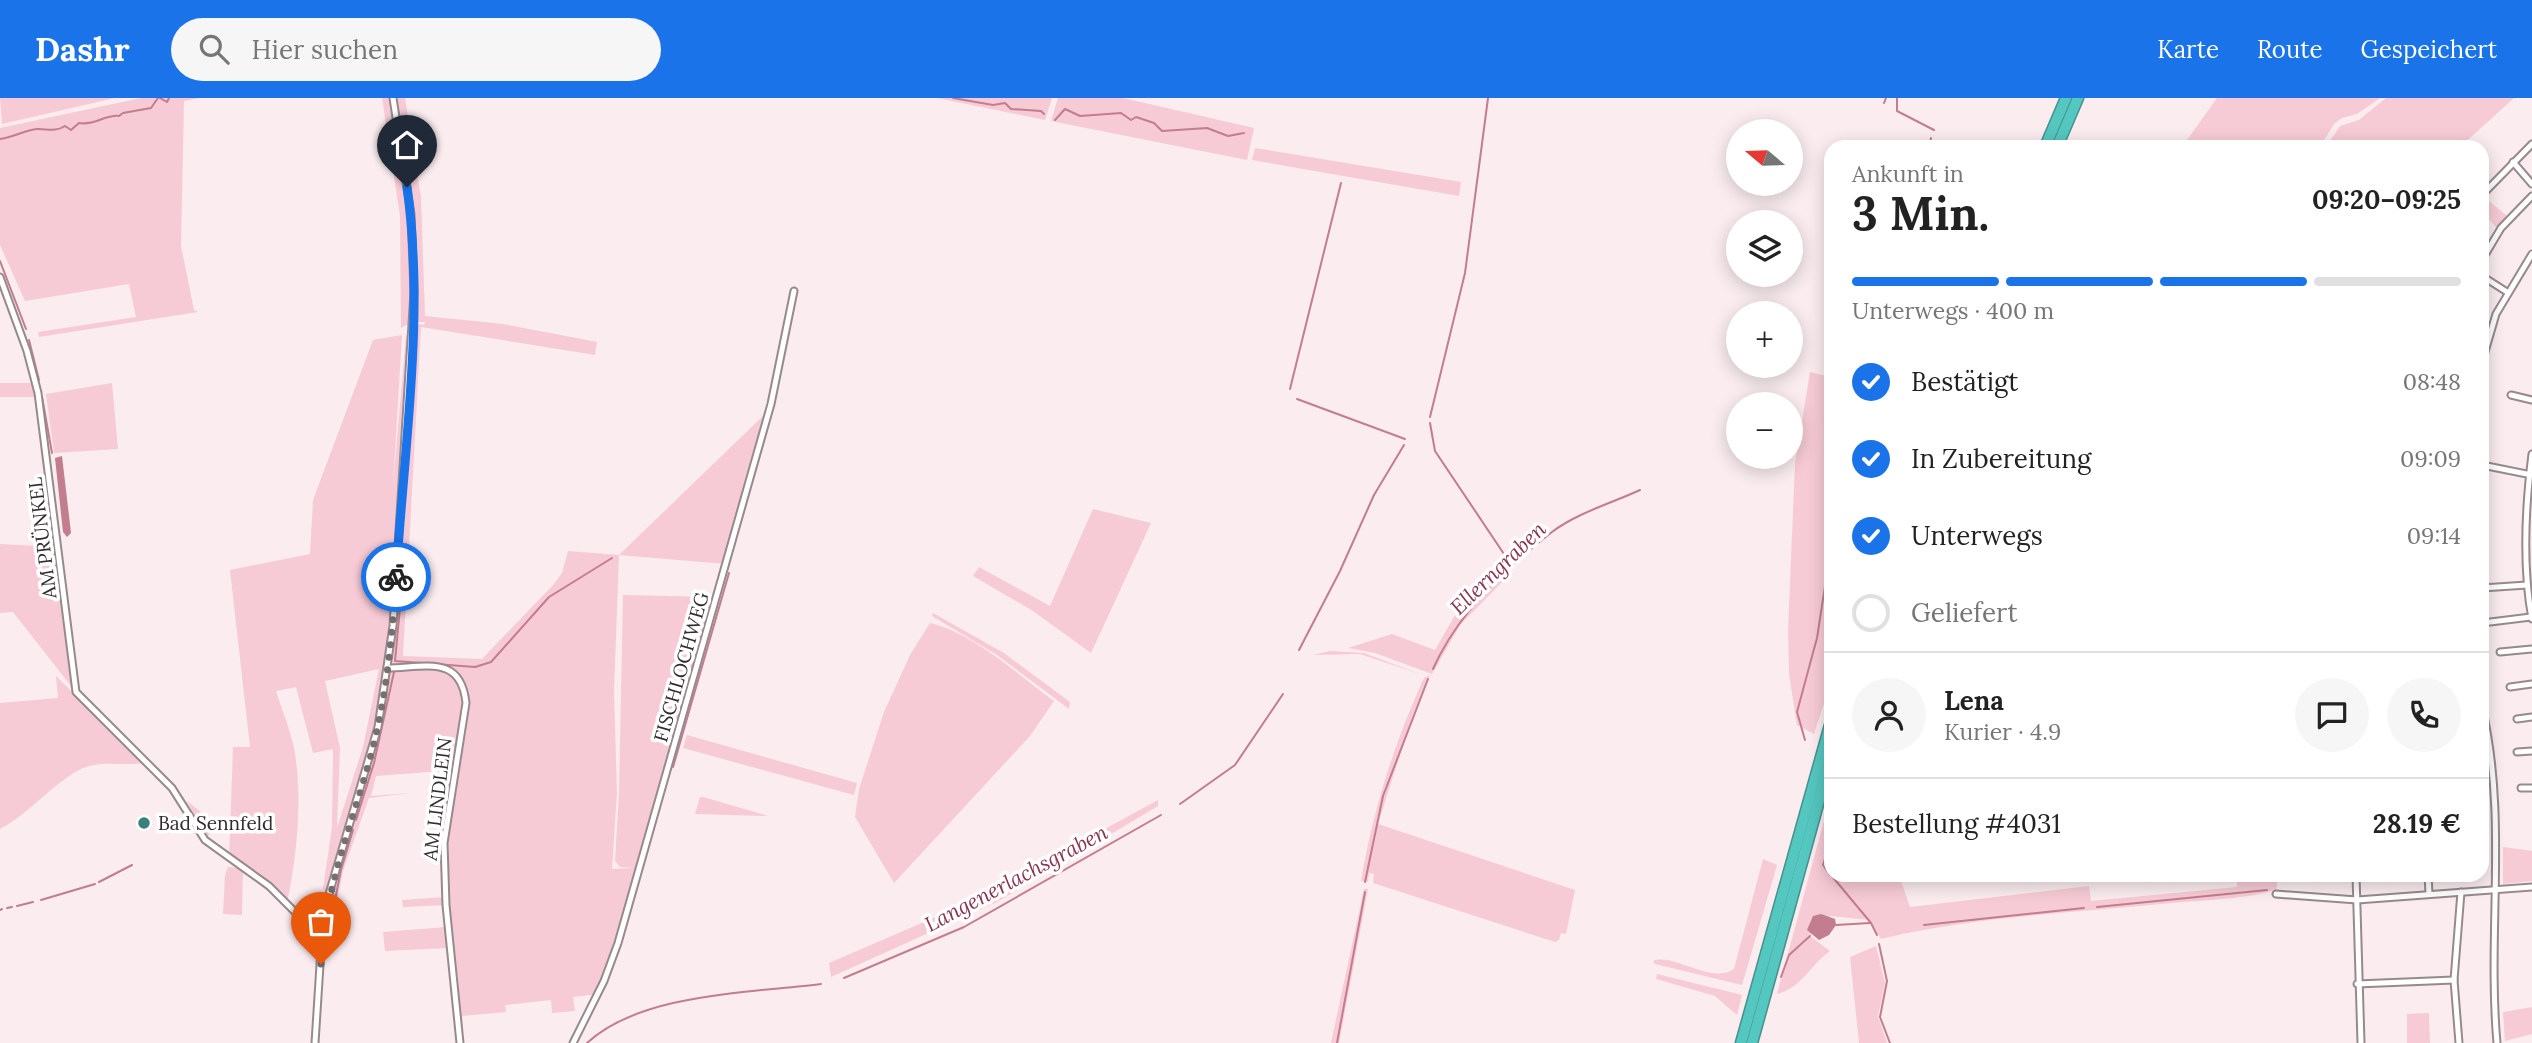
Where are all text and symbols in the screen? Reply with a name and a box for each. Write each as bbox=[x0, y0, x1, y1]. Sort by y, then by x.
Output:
search box bbox=[171, 18, 661, 81]
text: Dashr bbox=[35, 28, 129, 70]
icon: search bbox=[195, 30, 233, 68]
text: Hier suchen bbox=[251, 33, 398, 66]
text: Karte bbox=[2157, 34, 2219, 65]
text: Route bbox=[2257, 34, 2323, 65]
text: Gespeichert bbox=[2361, 34, 2497, 65]
pin bbox=[377, 115, 437, 187]
north arrow bbox=[1726, 119, 1802, 196]
map controls bbox=[1726, 119, 1803, 469]
icon: home bbox=[388, 126, 426, 164]
text: Ankunft in bbox=[1852, 159, 1964, 188]
text: 09:20–09:25 bbox=[2312, 183, 2461, 216]
text: 3 Min. bbox=[1852, 184, 1989, 243]
button: layers bbox=[1726, 210, 1803, 287]
text: Unterwegs · 400 m bbox=[1852, 296, 2054, 325]
button: + bbox=[1726, 301, 1803, 378]
icon: check bbox=[1852, 363, 1890, 401]
text: Bestätigt bbox=[1911, 365, 2018, 398]
text: 08:48 bbox=[2403, 367, 2461, 396]
button: − bbox=[1726, 392, 1803, 469]
icon: check bbox=[1852, 440, 1890, 478]
text: In Zubereitung bbox=[1911, 442, 2091, 475]
text: 09:09 bbox=[2400, 444, 2461, 473]
street label: AM PRÜNKEL bbox=[23, 476, 61, 601]
water label: Ellerngraben bbox=[1445, 516, 1552, 620]
icon: check bbox=[1852, 517, 1890, 555]
text: Unterwegs bbox=[1911, 519, 2043, 552]
text: 09:14 bbox=[2407, 521, 2461, 550]
courier bbox=[361, 542, 431, 612]
icon: bike bbox=[377, 558, 415, 596]
street label: FISCHLOCHWEG bbox=[648, 589, 714, 745]
text: Geliefert bbox=[1911, 596, 2018, 629]
button: person bbox=[1852, 678, 1926, 752]
button: chat bbox=[2295, 678, 2369, 752]
button: phone bbox=[2387, 678, 2461, 752]
text: Lena bbox=[1944, 684, 2004, 717]
text: Kurier · 4.9 bbox=[1944, 717, 2061, 746]
street label: AM LINDLEIN bbox=[417, 736, 456, 863]
text: Bestellung #4031 bbox=[1852, 807, 2061, 840]
text: 28.19 € bbox=[2373, 807, 2461, 840]
place label: Bad Sennfeld bbox=[158, 811, 273, 835]
marker: Bad Sennfeld bbox=[136, 815, 152, 831]
water label: Langenerlachsgraben bbox=[920, 818, 1112, 938]
pin bbox=[291, 892, 351, 964]
icon: bag bbox=[302, 903, 340, 941]

